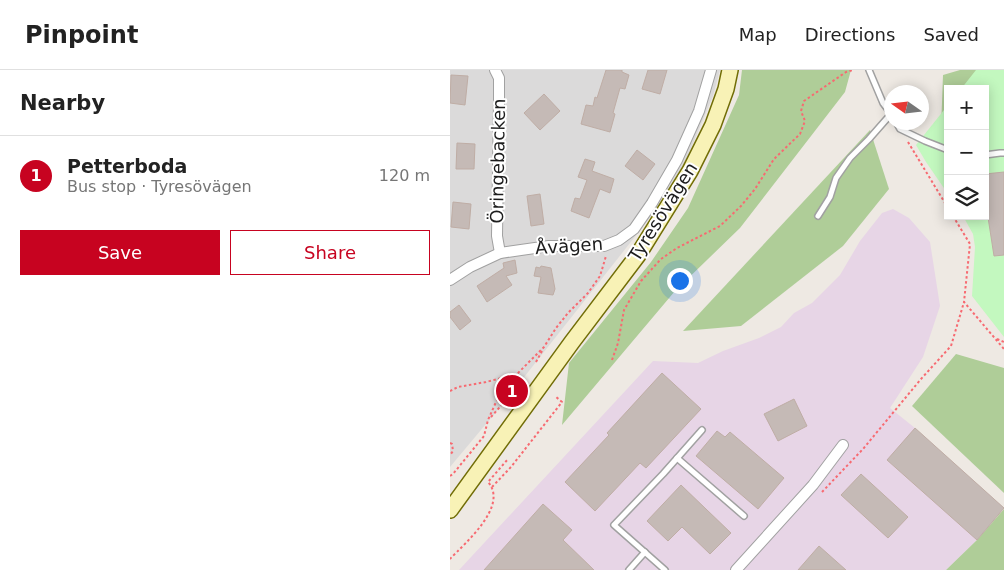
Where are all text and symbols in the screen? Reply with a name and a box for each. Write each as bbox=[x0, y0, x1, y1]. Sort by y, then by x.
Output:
text: Pinpoint bbox=[25, 21, 138, 49]
text: Map bbox=[739, 24, 777, 45]
text: Directions bbox=[805, 24, 895, 45]
text: Saved bbox=[923, 24, 979, 45]
north arrow bbox=[884, 85, 929, 130]
map controls bbox=[944, 85, 989, 220]
button: + bbox=[944, 85, 989, 130]
text: Nearby bbox=[20, 91, 105, 115]
street label: Öringebacken bbox=[486, 98, 509, 224]
button: − bbox=[944, 130, 989, 175]
text: Petterboda bbox=[67, 155, 187, 177]
street label: Tyresövägen bbox=[623, 158, 701, 266]
text: 1 bbox=[30, 166, 42, 185]
text: 120 m bbox=[379, 166, 430, 185]
button: layers bbox=[944, 175, 989, 220]
text: Bus stop · Tyresövägen bbox=[67, 177, 252, 196]
button: Save bbox=[20, 230, 220, 275]
button: Share bbox=[230, 230, 430, 275]
street label: Åvägen bbox=[534, 233, 604, 258]
your location bbox=[667, 268, 693, 294]
pin: 1 bbox=[496, 372, 528, 410]

